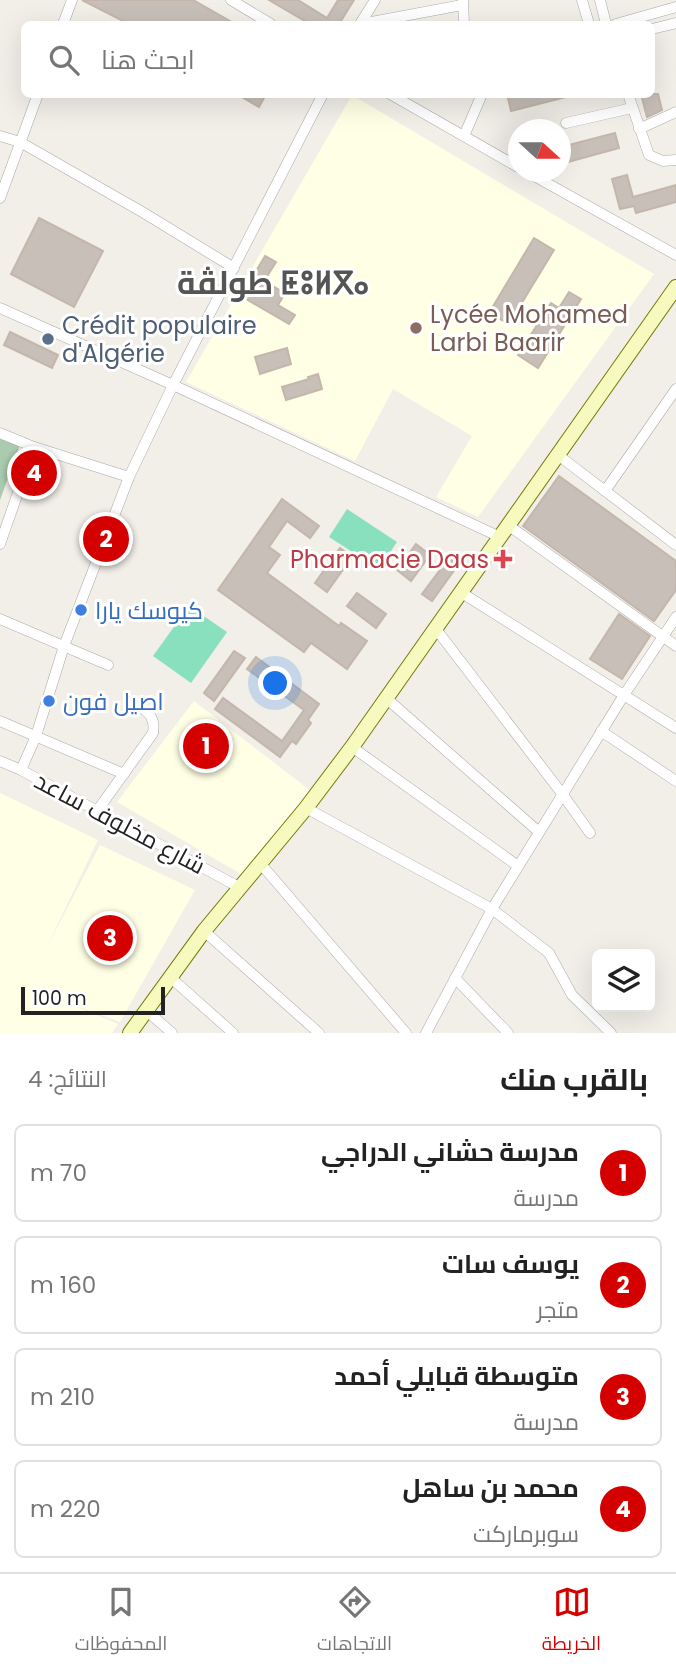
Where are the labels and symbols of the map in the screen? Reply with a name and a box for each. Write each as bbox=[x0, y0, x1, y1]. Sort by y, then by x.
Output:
north arrow bbox=[508, 119, 571, 182]
district label: طولڤة ⵟⵓⵍⴳⴰ bbox=[177, 260, 369, 305]
place label: Lycée Mohamed Larbi Baarir bbox=[430, 298, 628, 359]
place label: Crédit populaire d'Algérie bbox=[62, 309, 257, 370]
marker: Lycée Mohamed Larbi Baarir bbox=[408, 320, 424, 336]
marker: Crédit populaire d'Algérie bbox=[40, 331, 56, 347]
pin: 4 bbox=[11, 447, 57, 499]
pin: 2 bbox=[83, 513, 129, 565]
place label: Pharmacie Daas bbox=[290, 543, 489, 576]
marker: Pharmacie Daas bbox=[495, 551, 511, 567]
place label: كيوسك يارا bbox=[95, 594, 203, 627]
marker: كيوسك يارا bbox=[73, 602, 89, 618]
your location bbox=[258, 666, 292, 700]
place label: اصيل فون bbox=[63, 685, 164, 718]
marker: اصيل فون bbox=[41, 693, 57, 709]
pin: 1 bbox=[183, 720, 229, 772]
street label: شارع مخلوف ساعد bbox=[29, 764, 211, 882]
pin: 3 bbox=[87, 912, 133, 964]
scale bar bbox=[21, 984, 164, 1016]

